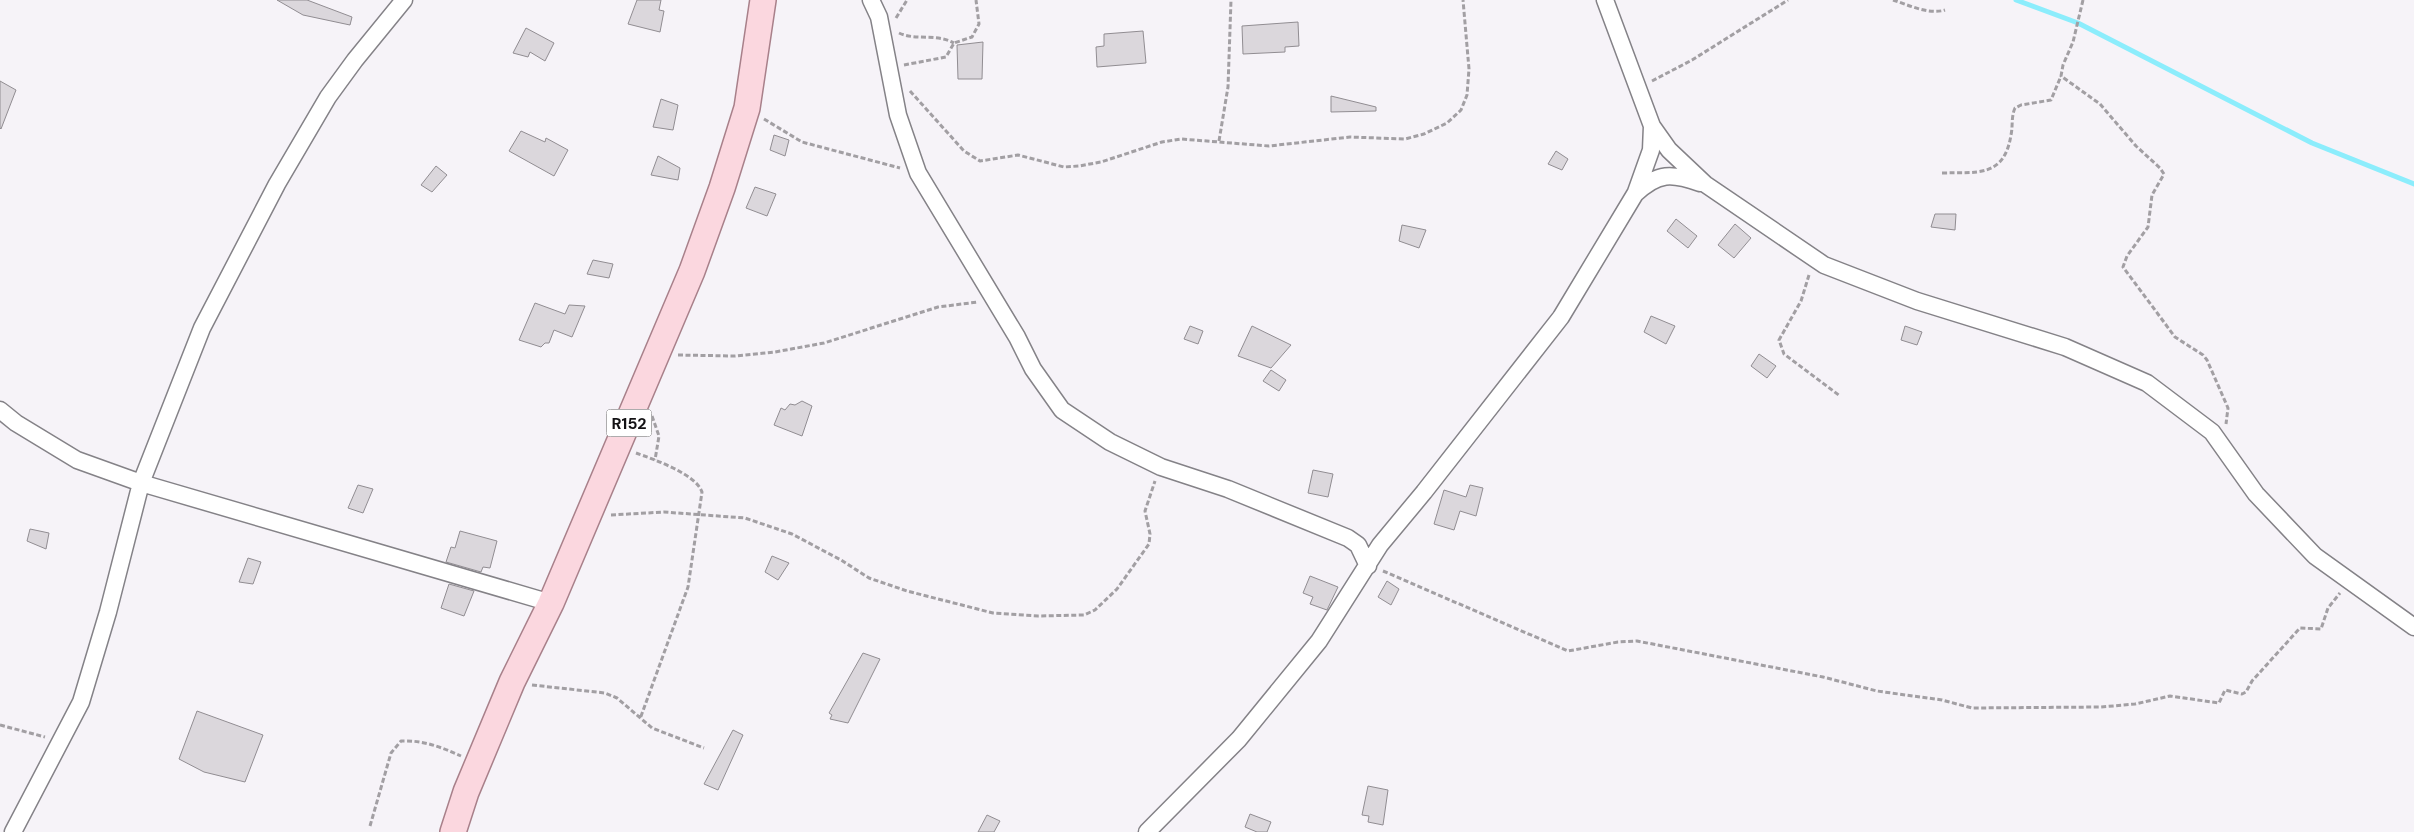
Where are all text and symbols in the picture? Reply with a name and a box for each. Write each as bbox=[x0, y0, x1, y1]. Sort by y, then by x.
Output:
road number: R152 bbox=[606, 409, 652, 436]

